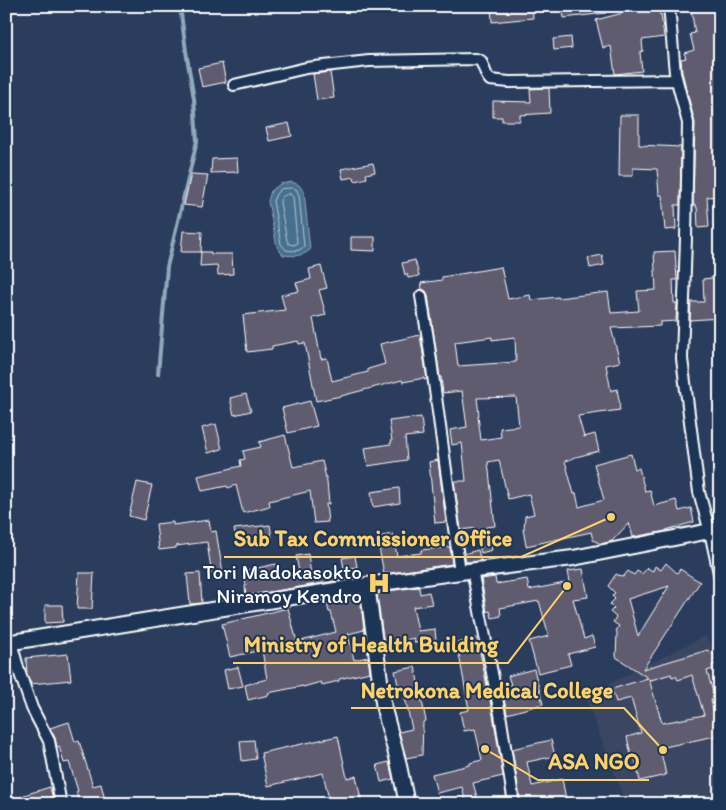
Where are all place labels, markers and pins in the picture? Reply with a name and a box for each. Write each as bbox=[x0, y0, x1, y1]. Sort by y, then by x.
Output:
callout: Sub Tax Commissioner Office bbox=[224, 520, 521, 557]
place label: Tori Madokasokto Niramoy Kendro bbox=[203, 559, 362, 608]
hospital icon: Tori Madokasokto Niramoy Kendro bbox=[366, 570, 392, 596]
callout: Ministry of Health Building bbox=[233, 626, 508, 663]
callout: Netrokona Medical College bbox=[351, 671, 624, 708]
callout: ASA NGO bbox=[538, 743, 649, 780]

